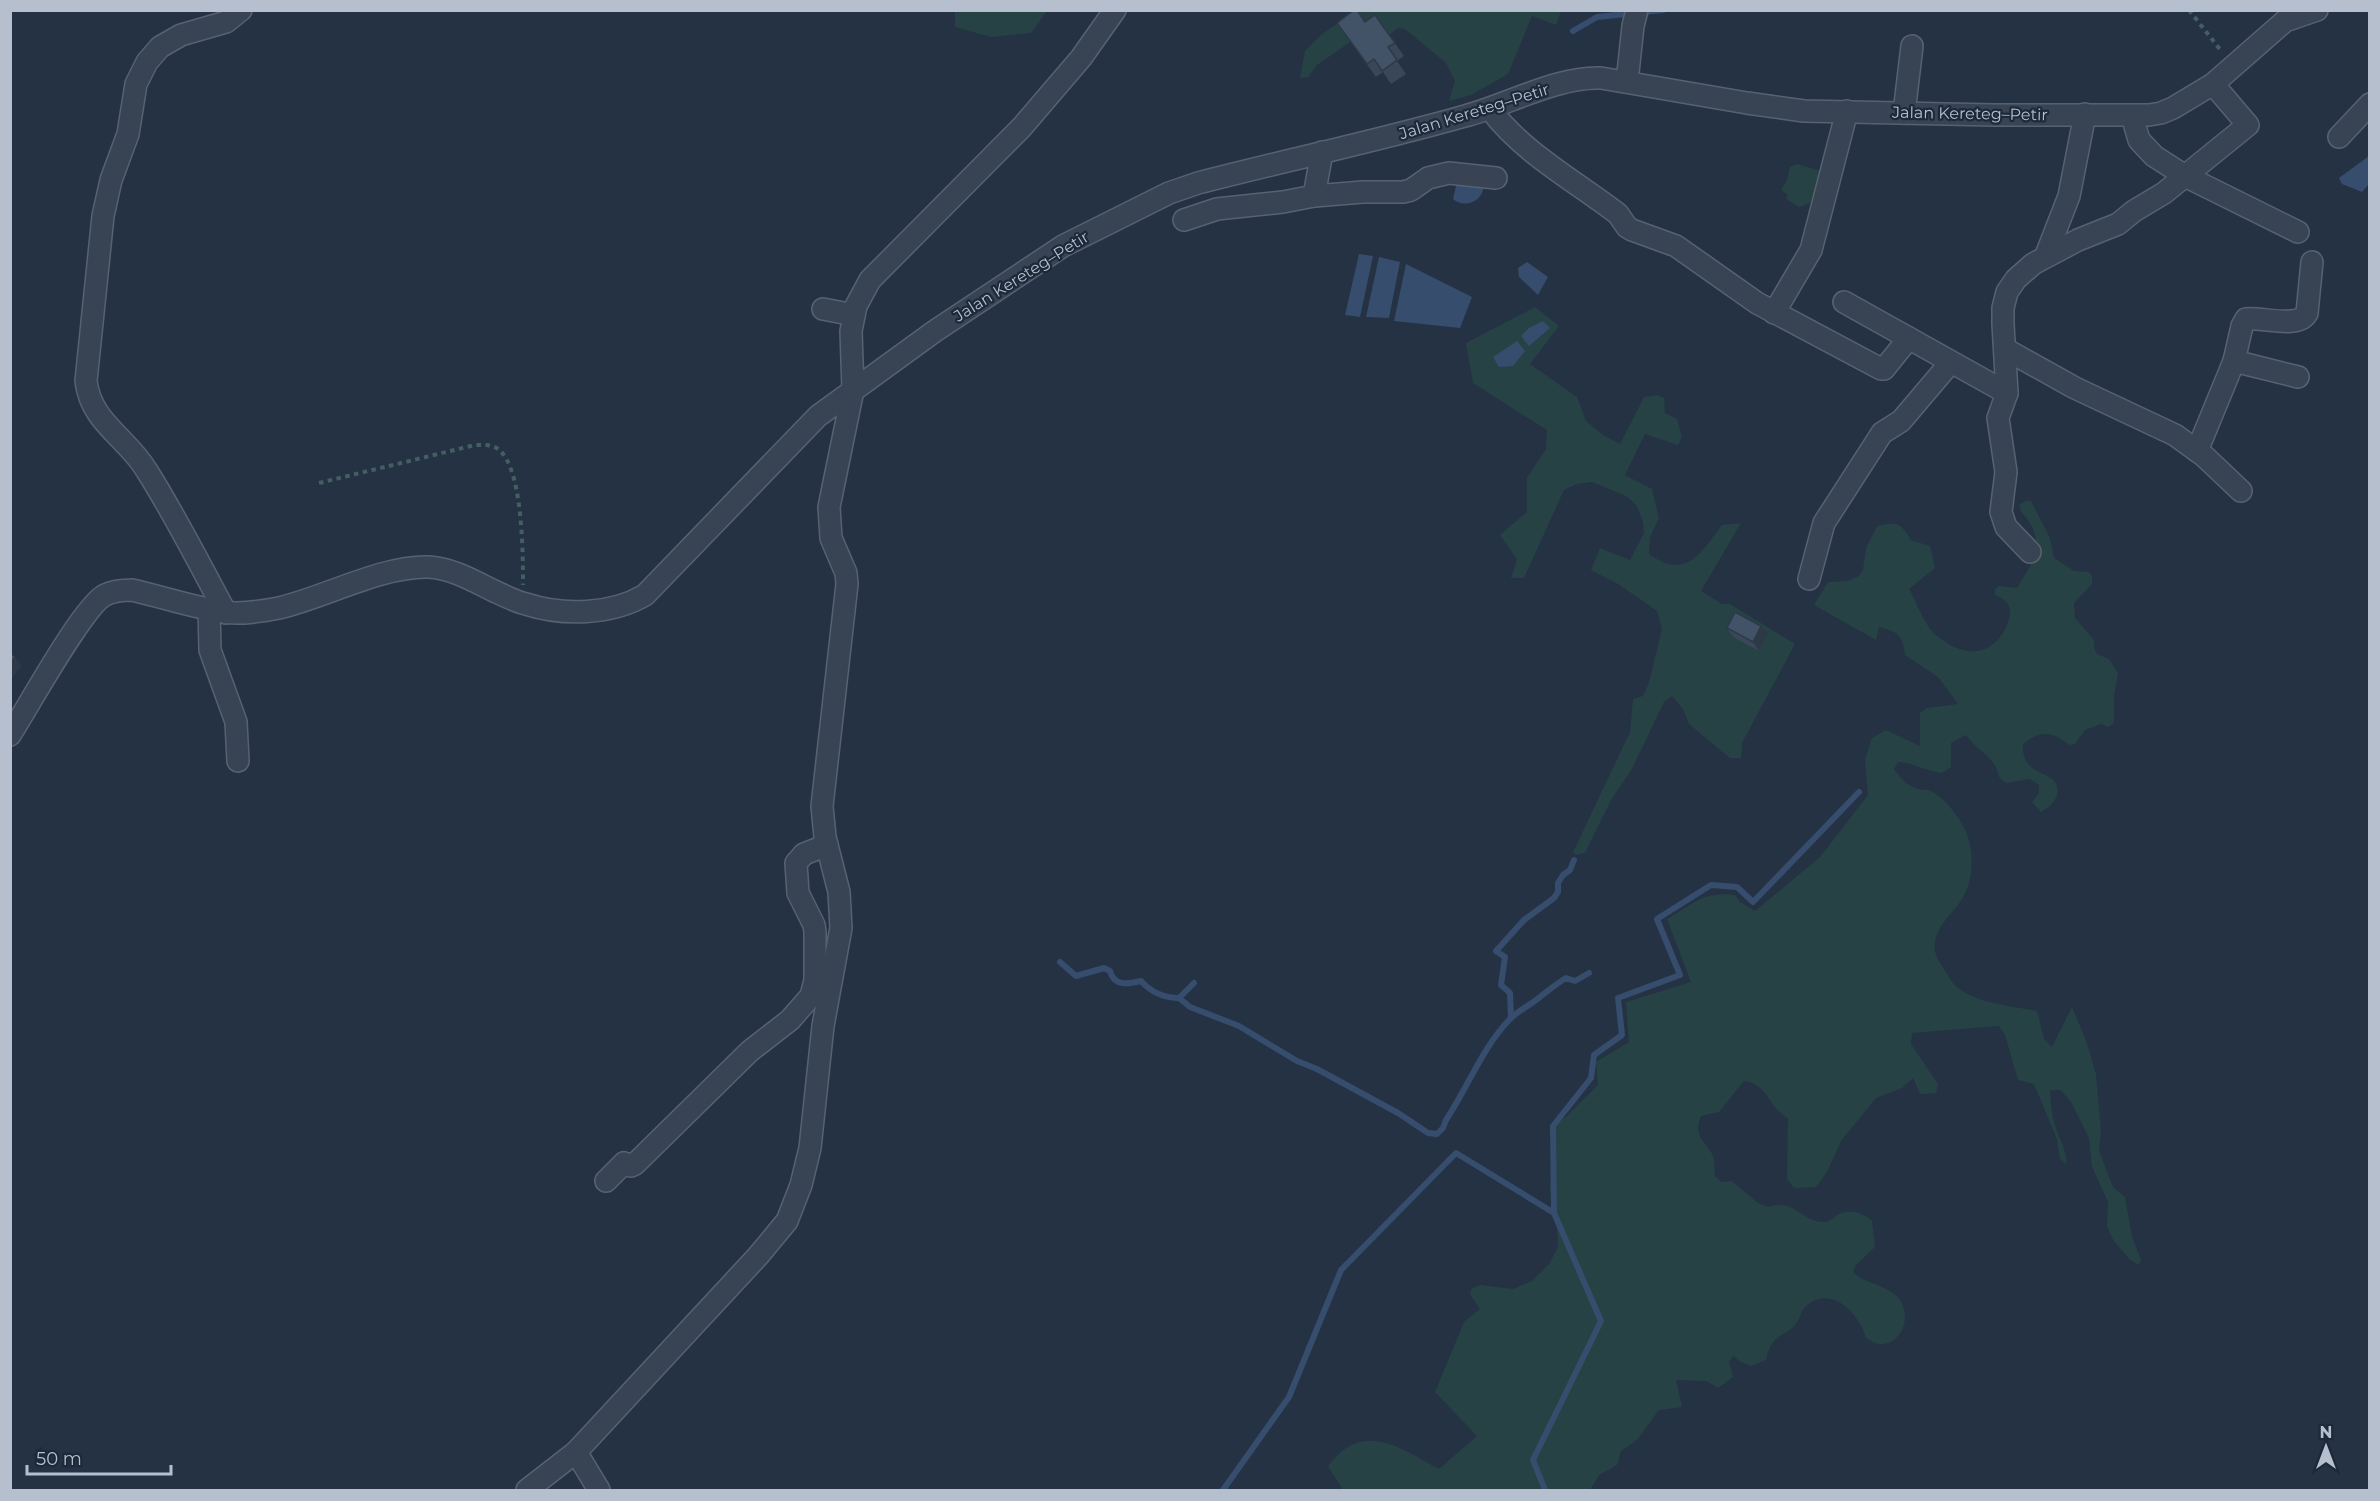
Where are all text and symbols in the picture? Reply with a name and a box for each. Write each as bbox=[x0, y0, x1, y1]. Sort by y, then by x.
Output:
street label: Jalan Kereteg–Petir bbox=[1396, 80, 1551, 144]
street label: Jalan Kereteg–Petir bbox=[1891, 103, 2048, 124]
street label: Jalan Kereteg–Petir bbox=[949, 227, 1092, 326]
north arrow bbox=[2296, 1417, 2356, 1477]
text: N bbox=[2320, 1423, 2332, 1442]
scale bar bbox=[27, 1438, 171, 1476]
text: 50 m bbox=[36, 1448, 82, 1470]

